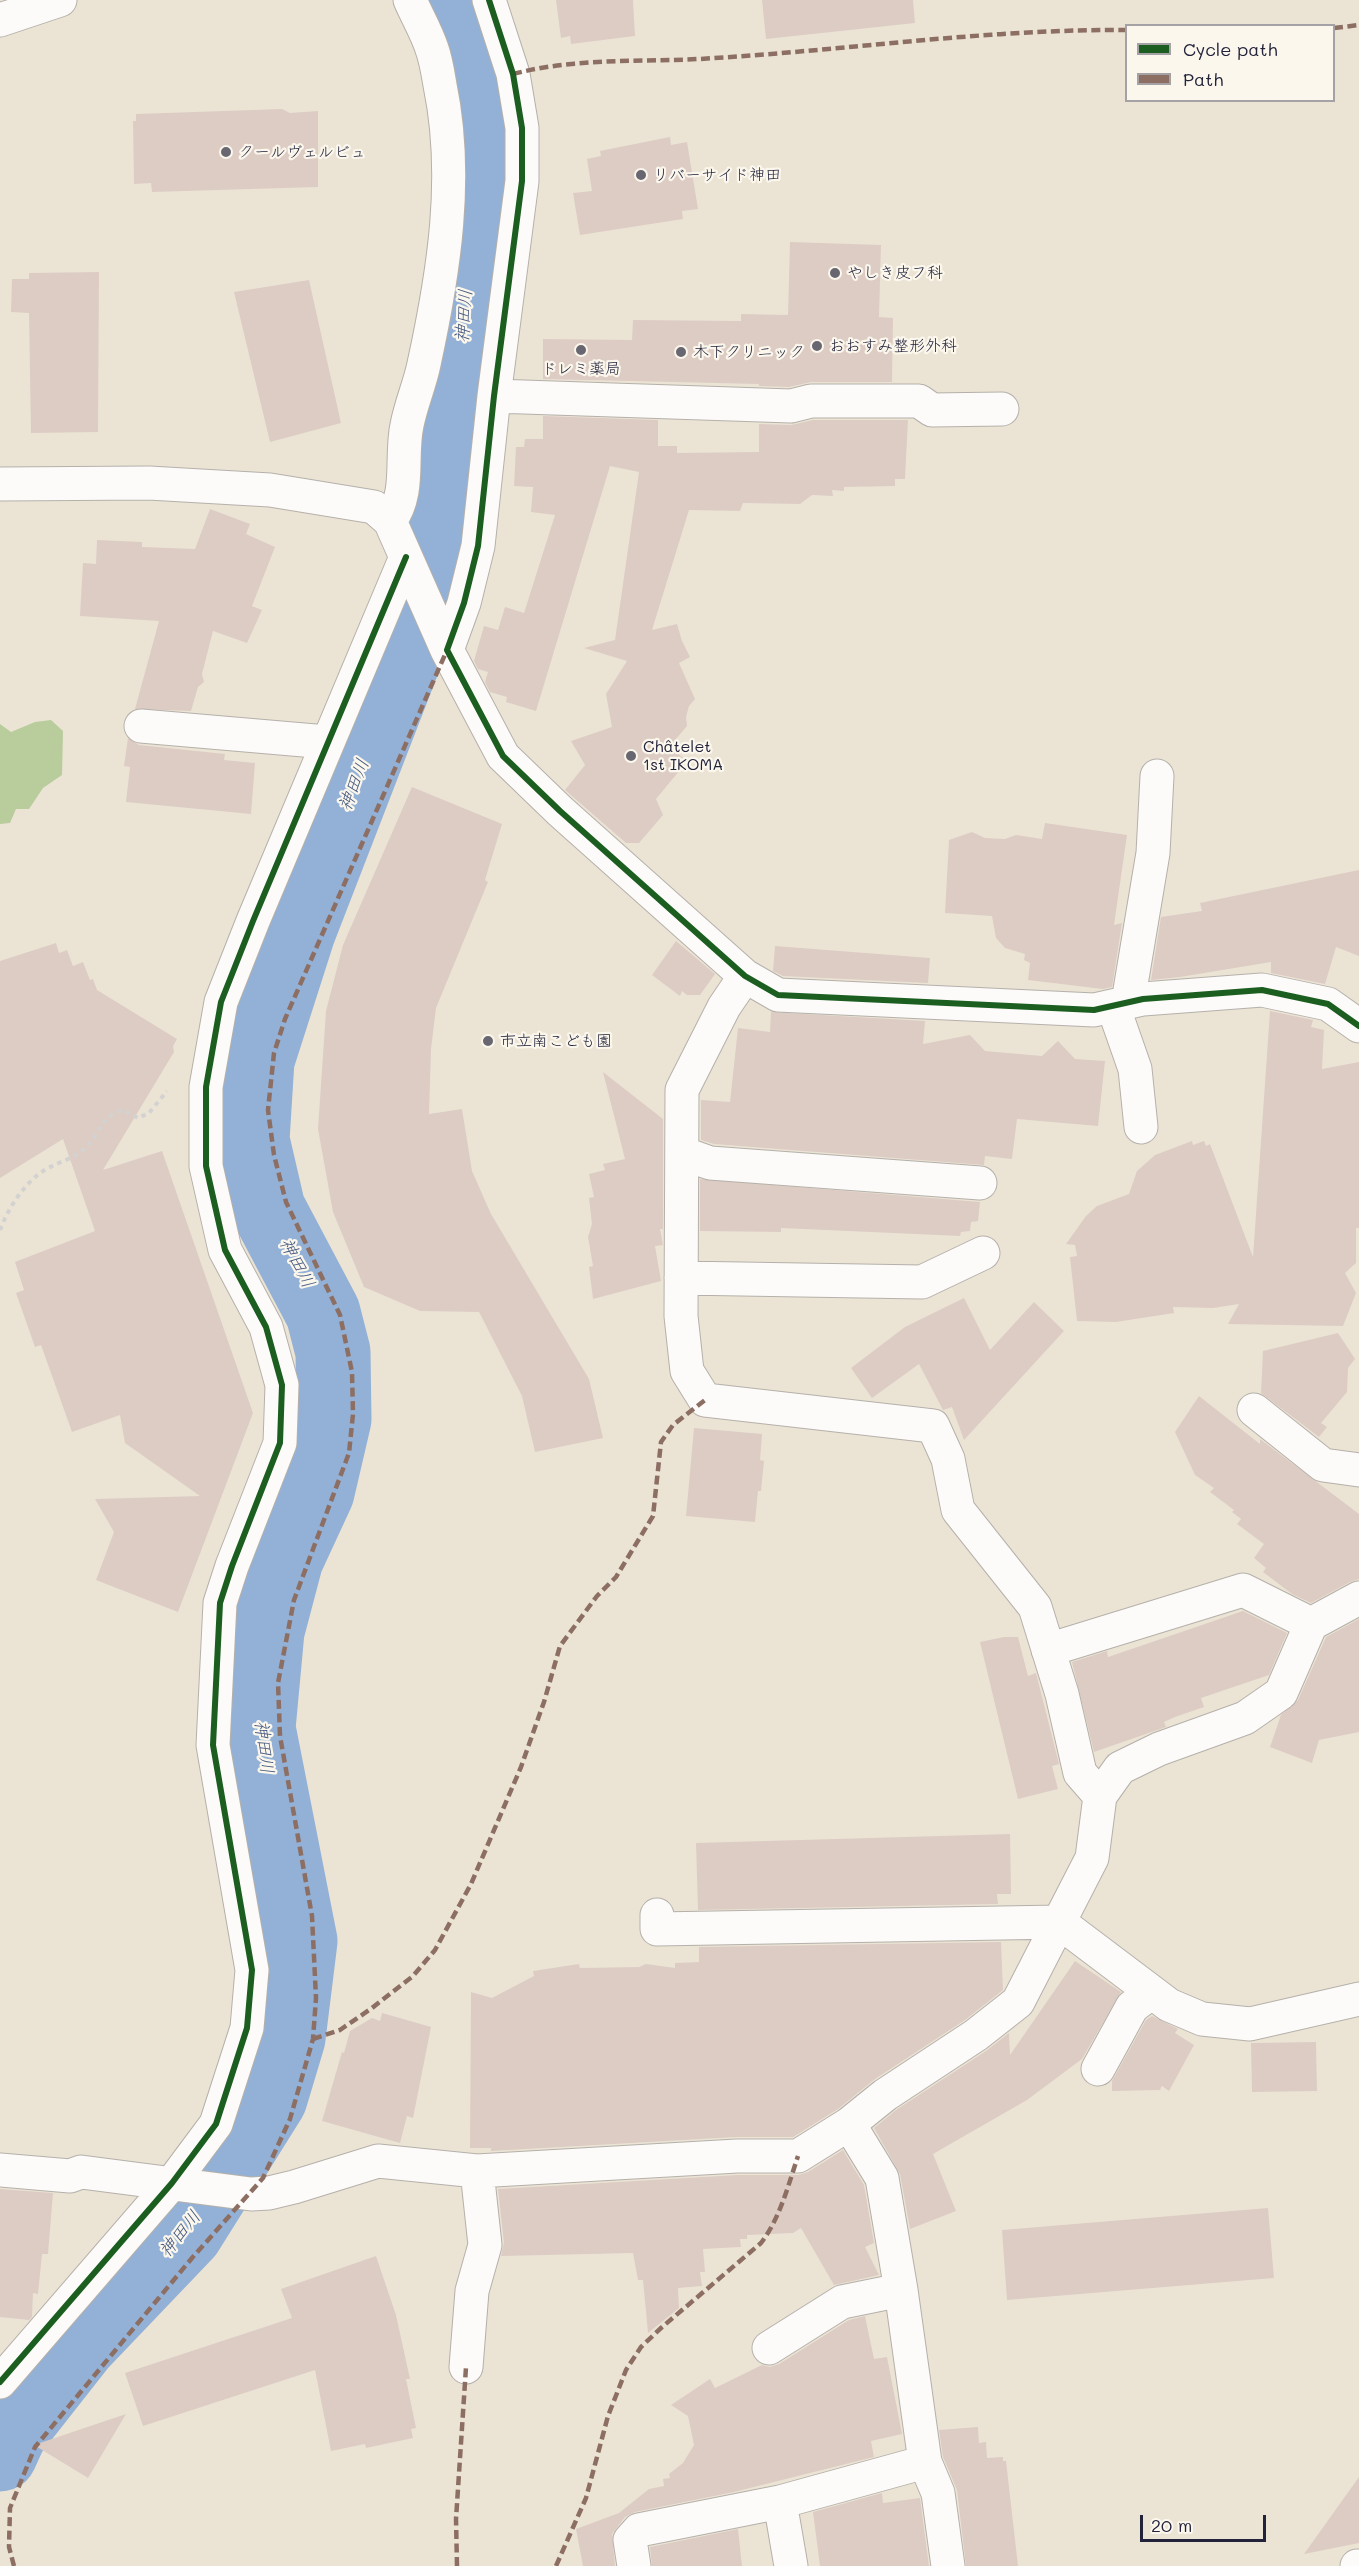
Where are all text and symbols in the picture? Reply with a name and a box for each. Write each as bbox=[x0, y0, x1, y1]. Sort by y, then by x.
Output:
legend bbox=[1125, 24, 1335, 102]
text: Cycle path bbox=[1183, 37, 1278, 61]
text: Path bbox=[1183, 67, 1223, 91]
place label: クールヴェルビュ bbox=[238, 142, 366, 162]
marker: クールヴェルビュ bbox=[219, 145, 233, 159]
place label: リバーサイド神田 bbox=[653, 165, 781, 185]
marker: リバーサイド神田 bbox=[634, 168, 648, 182]
place label: やしき皮フ科 bbox=[847, 263, 943, 283]
marker: やしき皮フ科 bbox=[828, 266, 842, 280]
water label: 神田川 bbox=[451, 288, 477, 344]
place label: おおすみ整形外科 bbox=[829, 336, 957, 356]
marker: おおすみ整形外科 bbox=[810, 339, 824, 353]
place label: 木下クリニック bbox=[693, 342, 805, 362]
marker: ドレミ薬局 bbox=[574, 343, 588, 357]
marker: 木下クリニック bbox=[674, 345, 688, 359]
place label: ドレミ薬局 bbox=[541, 359, 621, 379]
place label: Châtelet 1st IKOMA bbox=[643, 737, 723, 775]
marker: Châtelet 1st IKOMA bbox=[624, 749, 638, 763]
water label: 神田川 bbox=[334, 756, 374, 814]
place label: 市立南こども園 bbox=[500, 1031, 612, 1051]
marker: 市立南こども園 bbox=[481, 1034, 495, 1048]
water label: 神田川 bbox=[275, 1234, 319, 1292]
water label: 神田川 bbox=[250, 1719, 278, 1775]
water label: 神田川 bbox=[155, 2206, 205, 2262]
scale bar bbox=[1143, 2503, 1269, 2541]
text: 20 m bbox=[1151, 2513, 1192, 2537]

